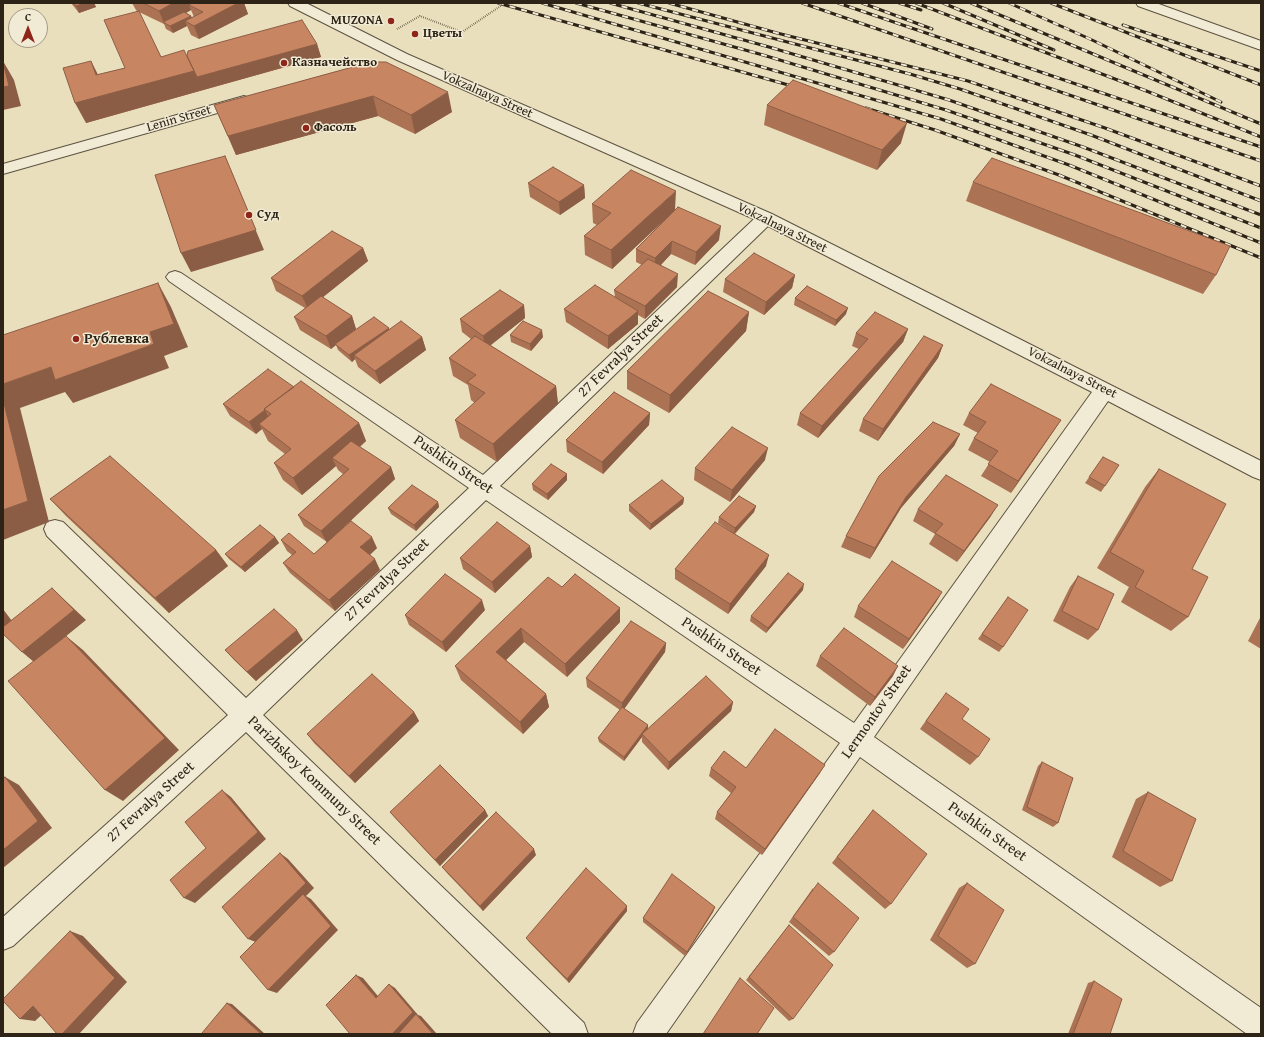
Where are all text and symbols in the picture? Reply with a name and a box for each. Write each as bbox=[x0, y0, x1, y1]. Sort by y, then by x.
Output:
north arrow bbox=[8, 8, 48, 48]
text: С bbox=[25, 9, 31, 25]
place label: MUZONA bbox=[331, 13, 383, 29]
marker: MUZONA bbox=[386, 16, 396, 26]
place label: Цветы bbox=[423, 26, 462, 42]
marker: Цветы bbox=[410, 29, 420, 39]
place label: Казначейство bbox=[292, 55, 377, 71]
marker: Казначейство bbox=[279, 58, 289, 68]
street label: Vokzalnaya Street bbox=[439, 68, 535, 122]
street label: Lenin Street bbox=[145, 102, 213, 136]
place label: Фасоль bbox=[314, 120, 357, 136]
marker: Фасоль bbox=[301, 123, 311, 133]
street label: Vokzalnaya Street bbox=[735, 199, 829, 257]
place label: Суд bbox=[257, 207, 279, 223]
marker: Суд bbox=[244, 210, 254, 220]
street label: 27 Fevralya Street bbox=[574, 311, 668, 401]
place label: Рублевка bbox=[84, 330, 149, 348]
marker: Рублевка bbox=[71, 334, 81, 344]
street label: Vokzalnaya Street bbox=[1025, 344, 1119, 402]
street label: Pushkin Street bbox=[410, 432, 496, 498]
street label: 27 Fevralya Street bbox=[340, 535, 434, 625]
street label: Pushkin Street bbox=[678, 614, 764, 680]
street label: Lermontov Street bbox=[838, 662, 916, 762]
street label: Parizhskoy Kommuny Street bbox=[244, 713, 384, 849]
street label: 27 Fevralya Street bbox=[103, 758, 199, 846]
street label: Pushkin Street bbox=[944, 798, 1030, 866]

